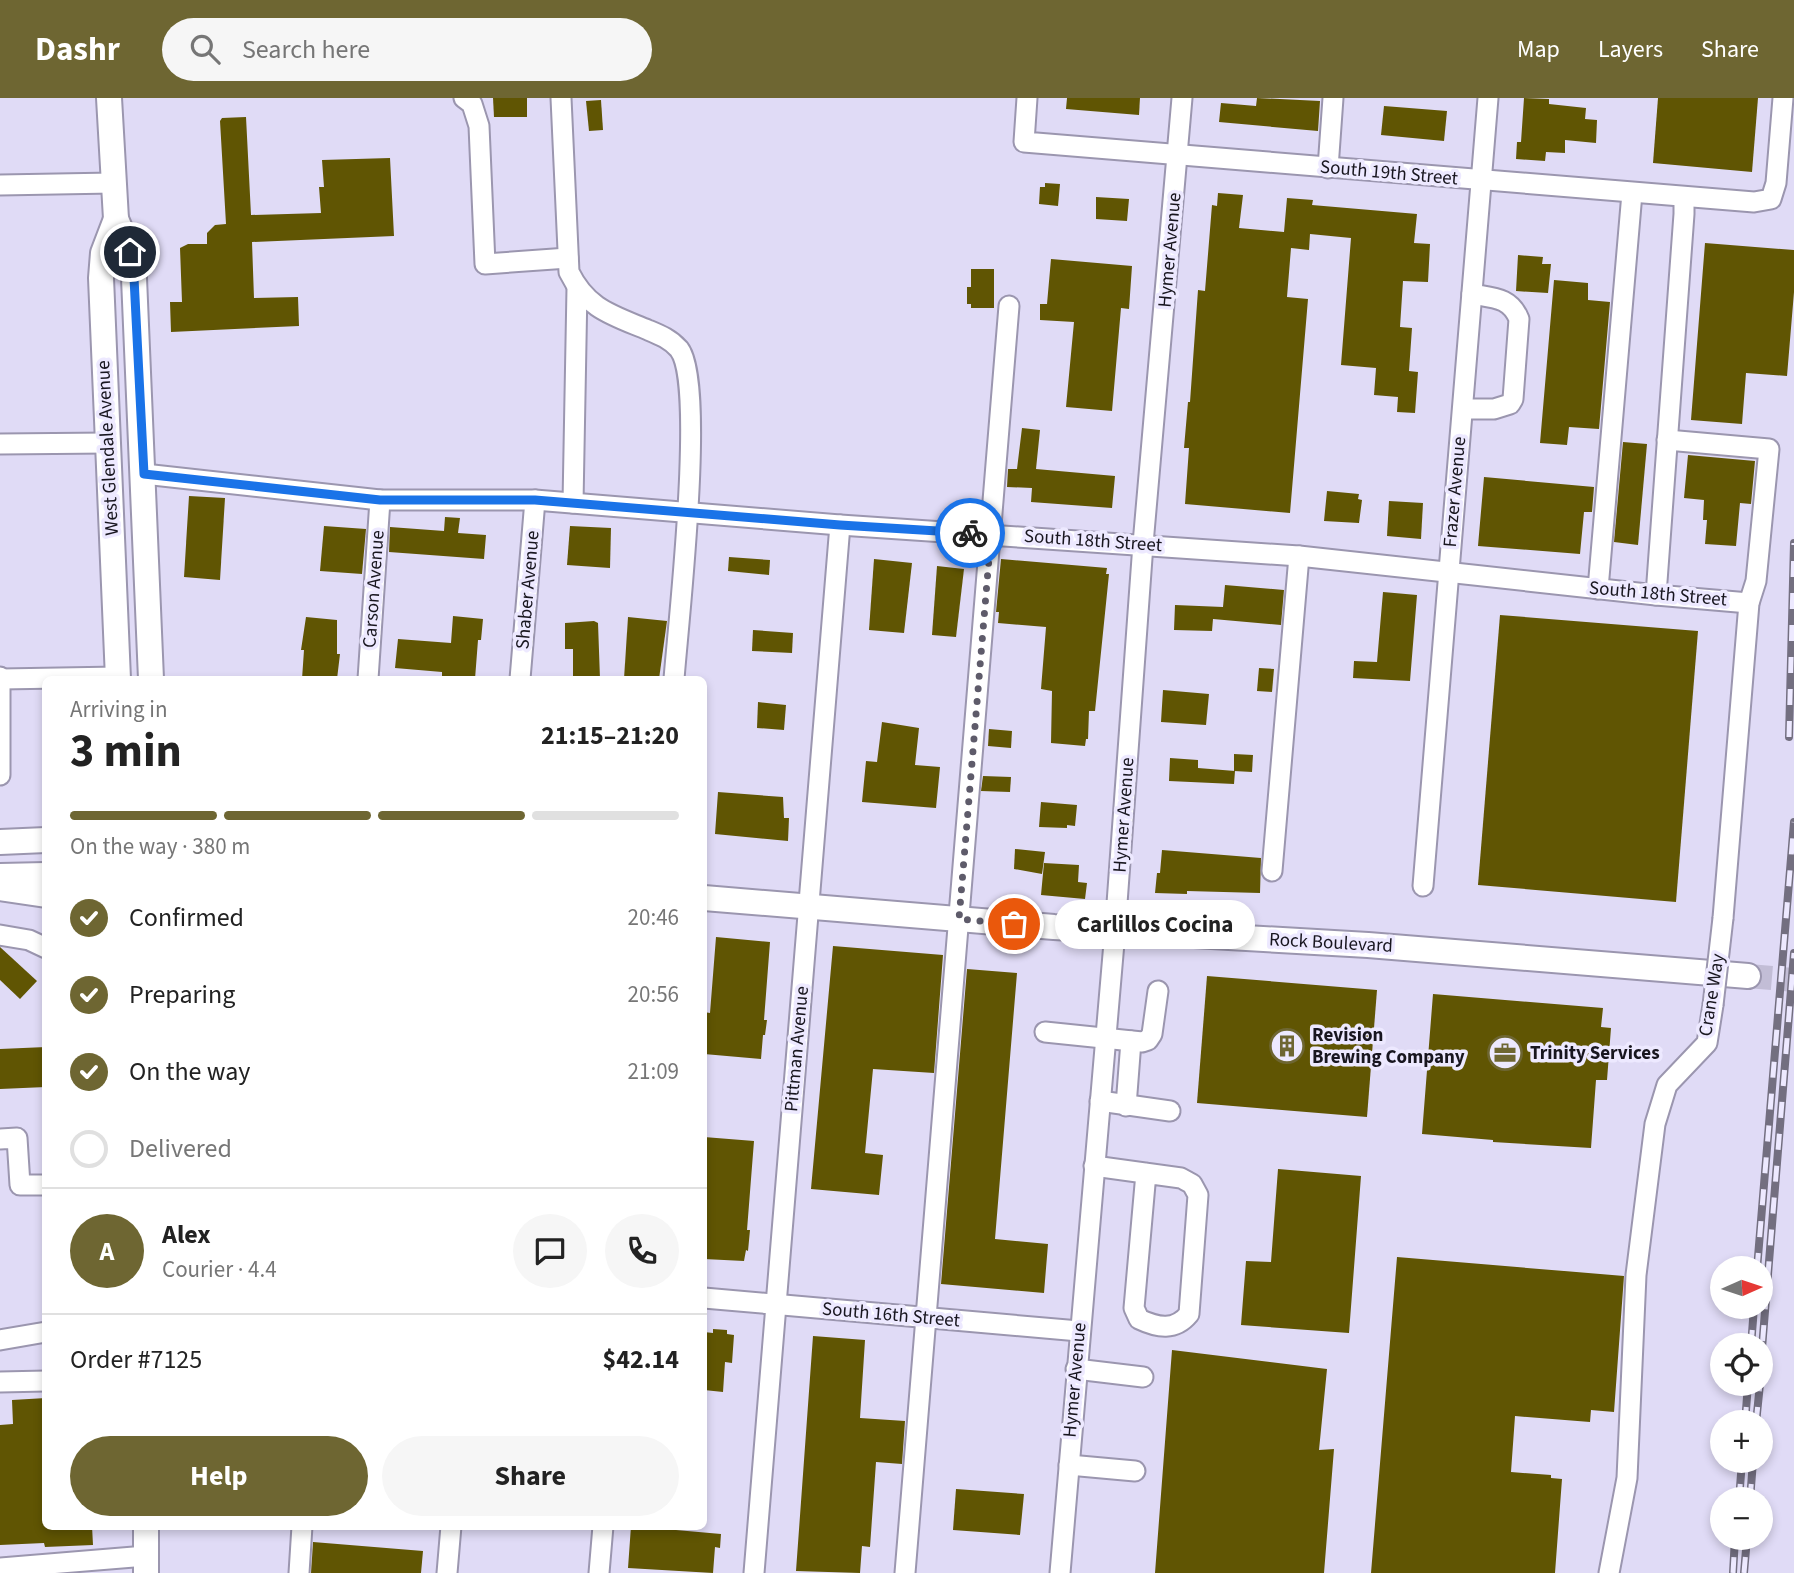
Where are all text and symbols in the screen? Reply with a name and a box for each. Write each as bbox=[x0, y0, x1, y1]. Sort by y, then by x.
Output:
search box bbox=[162, 18, 652, 81]
text: Dashr bbox=[35, 26, 120, 73]
icon: search bbox=[186, 30, 224, 68]
text: Search here bbox=[242, 31, 370, 68]
text: Map bbox=[1517, 32, 1560, 67]
text: Layers bbox=[1598, 32, 1663, 67]
text: Share bbox=[1701, 32, 1759, 67]
street label: South 19th Street bbox=[1319, 154, 1460, 193]
street label: Hymer Avenue bbox=[1152, 191, 1188, 309]
pin bbox=[100, 222, 160, 282]
icon: home bbox=[111, 233, 149, 271]
street label: West Glendale Avenue bbox=[90, 360, 126, 536]
street label: Frazer Avenue bbox=[1437, 436, 1473, 548]
courier bbox=[935, 498, 1005, 568]
icon: bike bbox=[951, 514, 989, 552]
street label: South 18th Street bbox=[1023, 523, 1164, 559]
street label: Carson Avenue bbox=[356, 529, 392, 649]
street label: Shaber Avenue bbox=[509, 530, 547, 650]
street label: South 18th Street bbox=[1588, 575, 1729, 614]
text: Arriving in bbox=[70, 693, 168, 726]
text: 21:15–21:20 bbox=[541, 717, 679, 754]
text: 3 min bbox=[70, 719, 182, 784]
street label: Hymer Avenue bbox=[1107, 757, 1141, 873]
text: On the way · 380 m bbox=[70, 830, 250, 863]
pin bbox=[984, 894, 1044, 954]
icon: check bbox=[70, 899, 108, 937]
text: Confirmed bbox=[129, 899, 244, 936]
callout: Carlillos Cocina bbox=[1056, 900, 1256, 948]
text: 20:46 bbox=[628, 901, 679, 934]
icon: bag bbox=[995, 905, 1033, 943]
text: Carlillos Cocina bbox=[1077, 908, 1233, 941]
street label: Rock Boulevard bbox=[1268, 926, 1394, 960]
street label: Crane Way bbox=[1692, 952, 1732, 1038]
icon: check bbox=[70, 976, 108, 1014]
text: Preparing bbox=[129, 976, 235, 1013]
text: 20:56 bbox=[628, 978, 679, 1011]
street label: Pittman Avenue bbox=[778, 985, 816, 1113]
place label: Revision Brewing Company bbox=[1312, 1022, 1465, 1071]
building icon: Revision Brewing Company bbox=[1268, 1027, 1306, 1065]
office icon: Trinity Services bbox=[1486, 1034, 1524, 1072]
place label: Trinity Services bbox=[1530, 1040, 1660, 1067]
icon: check bbox=[70, 1053, 108, 1091]
text: On the way bbox=[129, 1053, 250, 1090]
text: 21:09 bbox=[628, 1055, 679, 1088]
text: Delivered bbox=[129, 1130, 232, 1167]
button: chat bbox=[513, 1214, 587, 1288]
button: phone bbox=[605, 1214, 679, 1288]
text: Alex bbox=[162, 1216, 211, 1253]
text: A bbox=[100, 1233, 114, 1270]
text: Courier · 4.4 bbox=[162, 1253, 277, 1286]
north arrow bbox=[1710, 1256, 1773, 1320]
map controls bbox=[1710, 1256, 1773, 1550]
street label: South 16th Street bbox=[821, 1296, 962, 1335]
street label: Hymer Avenue bbox=[1057, 1321, 1093, 1439]
button: locate bbox=[1710, 1333, 1773, 1396]
text: Order #7125 bbox=[70, 1341, 202, 1378]
text: $42.14 bbox=[603, 1341, 679, 1378]
button: + bbox=[1710, 1410, 1773, 1473]
button: Help bbox=[70, 1436, 368, 1516]
button: Share bbox=[382, 1436, 679, 1516]
button: − bbox=[1710, 1487, 1773, 1550]

